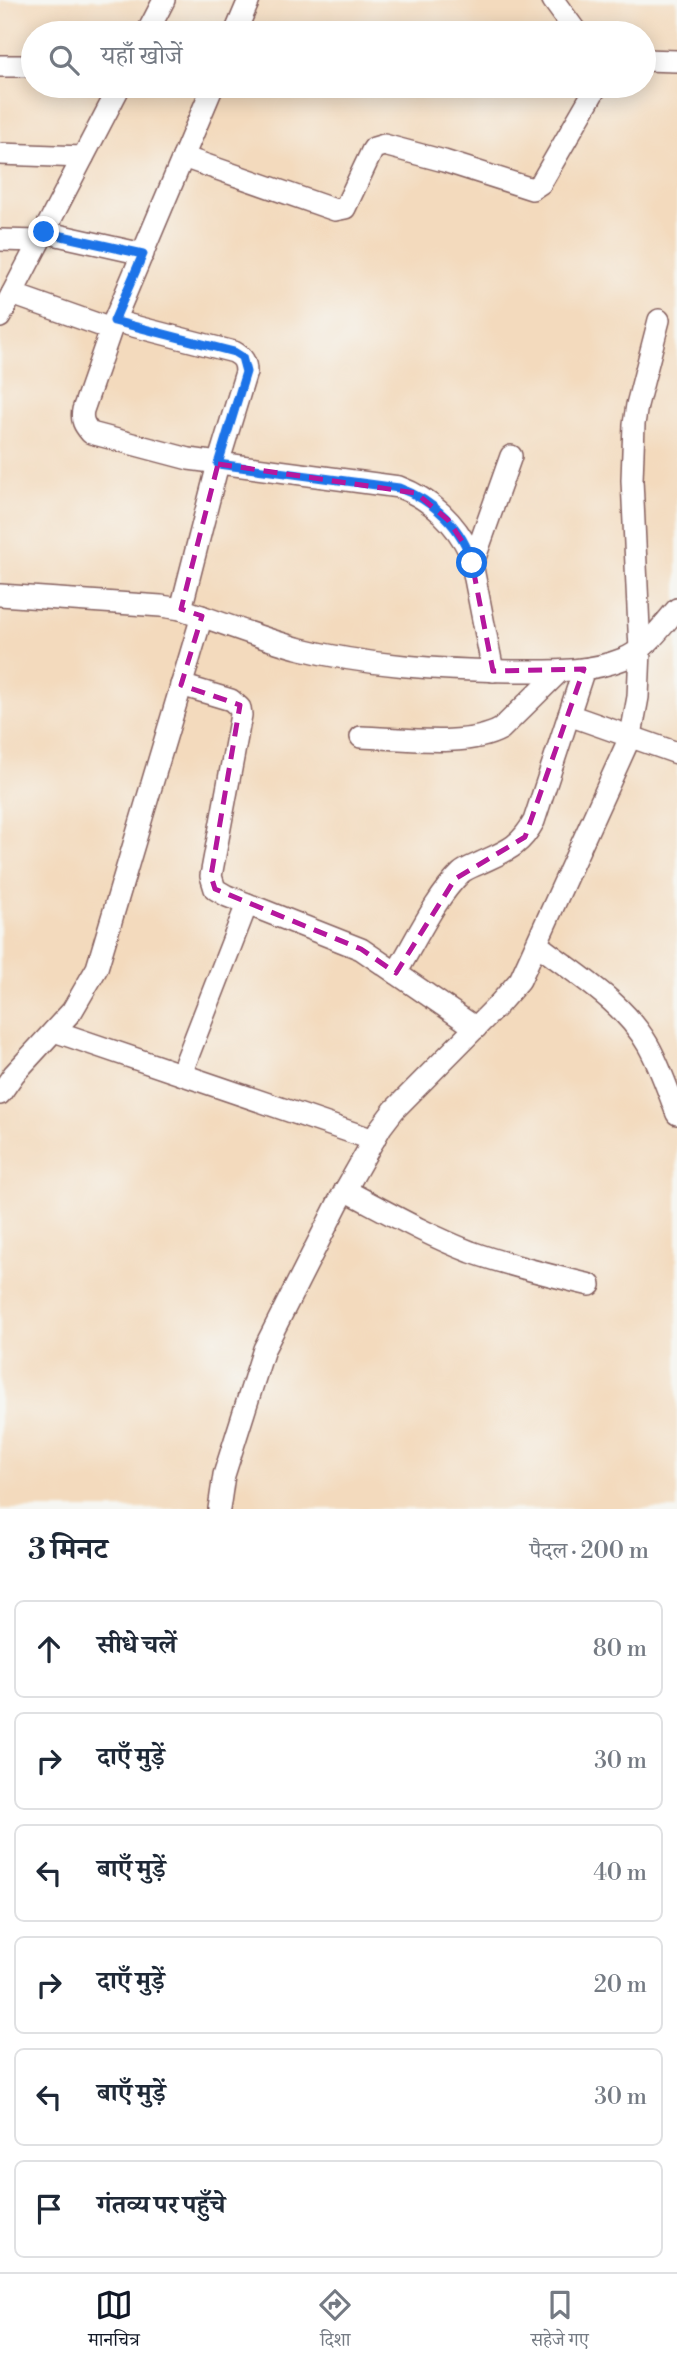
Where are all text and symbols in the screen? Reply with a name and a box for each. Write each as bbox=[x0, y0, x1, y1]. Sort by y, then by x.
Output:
search box bbox=[21, 21, 656, 98]
text: यहाँ खोजें bbox=[101, 40, 182, 72]
icon: search bbox=[45, 41, 83, 79]
route end bbox=[28, 216, 59, 247]
route start bbox=[456, 547, 487, 578]
text: 3 मिनट bbox=[28, 1531, 108, 1569]
text: पैदल · 200 m bbox=[530, 1537, 649, 1565]
text: सीधे चलें bbox=[97, 1629, 177, 1661]
icon: ahead bbox=[30, 1630, 68, 1668]
text: 80 m bbox=[593, 1635, 647, 1663]
text: दाएँ मुड़ें bbox=[97, 1741, 165, 1773]
icon: right bbox=[30, 1742, 68, 1780]
text: 30 m bbox=[594, 1747, 647, 1775]
text: बाएँ मुड़ें bbox=[97, 1853, 166, 1885]
icon: left bbox=[30, 1854, 68, 1892]
text: 40 m bbox=[593, 1859, 647, 1887]
text: दाएँ मुड़ें bbox=[97, 1965, 165, 1997]
icon: right bbox=[30, 1966, 68, 2004]
text: 20 m bbox=[594, 1971, 647, 1999]
text: बाएँ मुड़ें bbox=[97, 2077, 166, 2109]
icon: left bbox=[30, 2078, 68, 2116]
text: 30 m bbox=[594, 2083, 647, 2111]
text: गंतव्य पर पहुँचे bbox=[97, 2189, 226, 2221]
icon: arrive bbox=[30, 2190, 68, 2228]
tab: मानचित्र bbox=[88, 2286, 140, 2358]
tab: दिशा bbox=[316, 2286, 354, 2358]
tab: सहेजे गए bbox=[531, 2286, 589, 2358]

